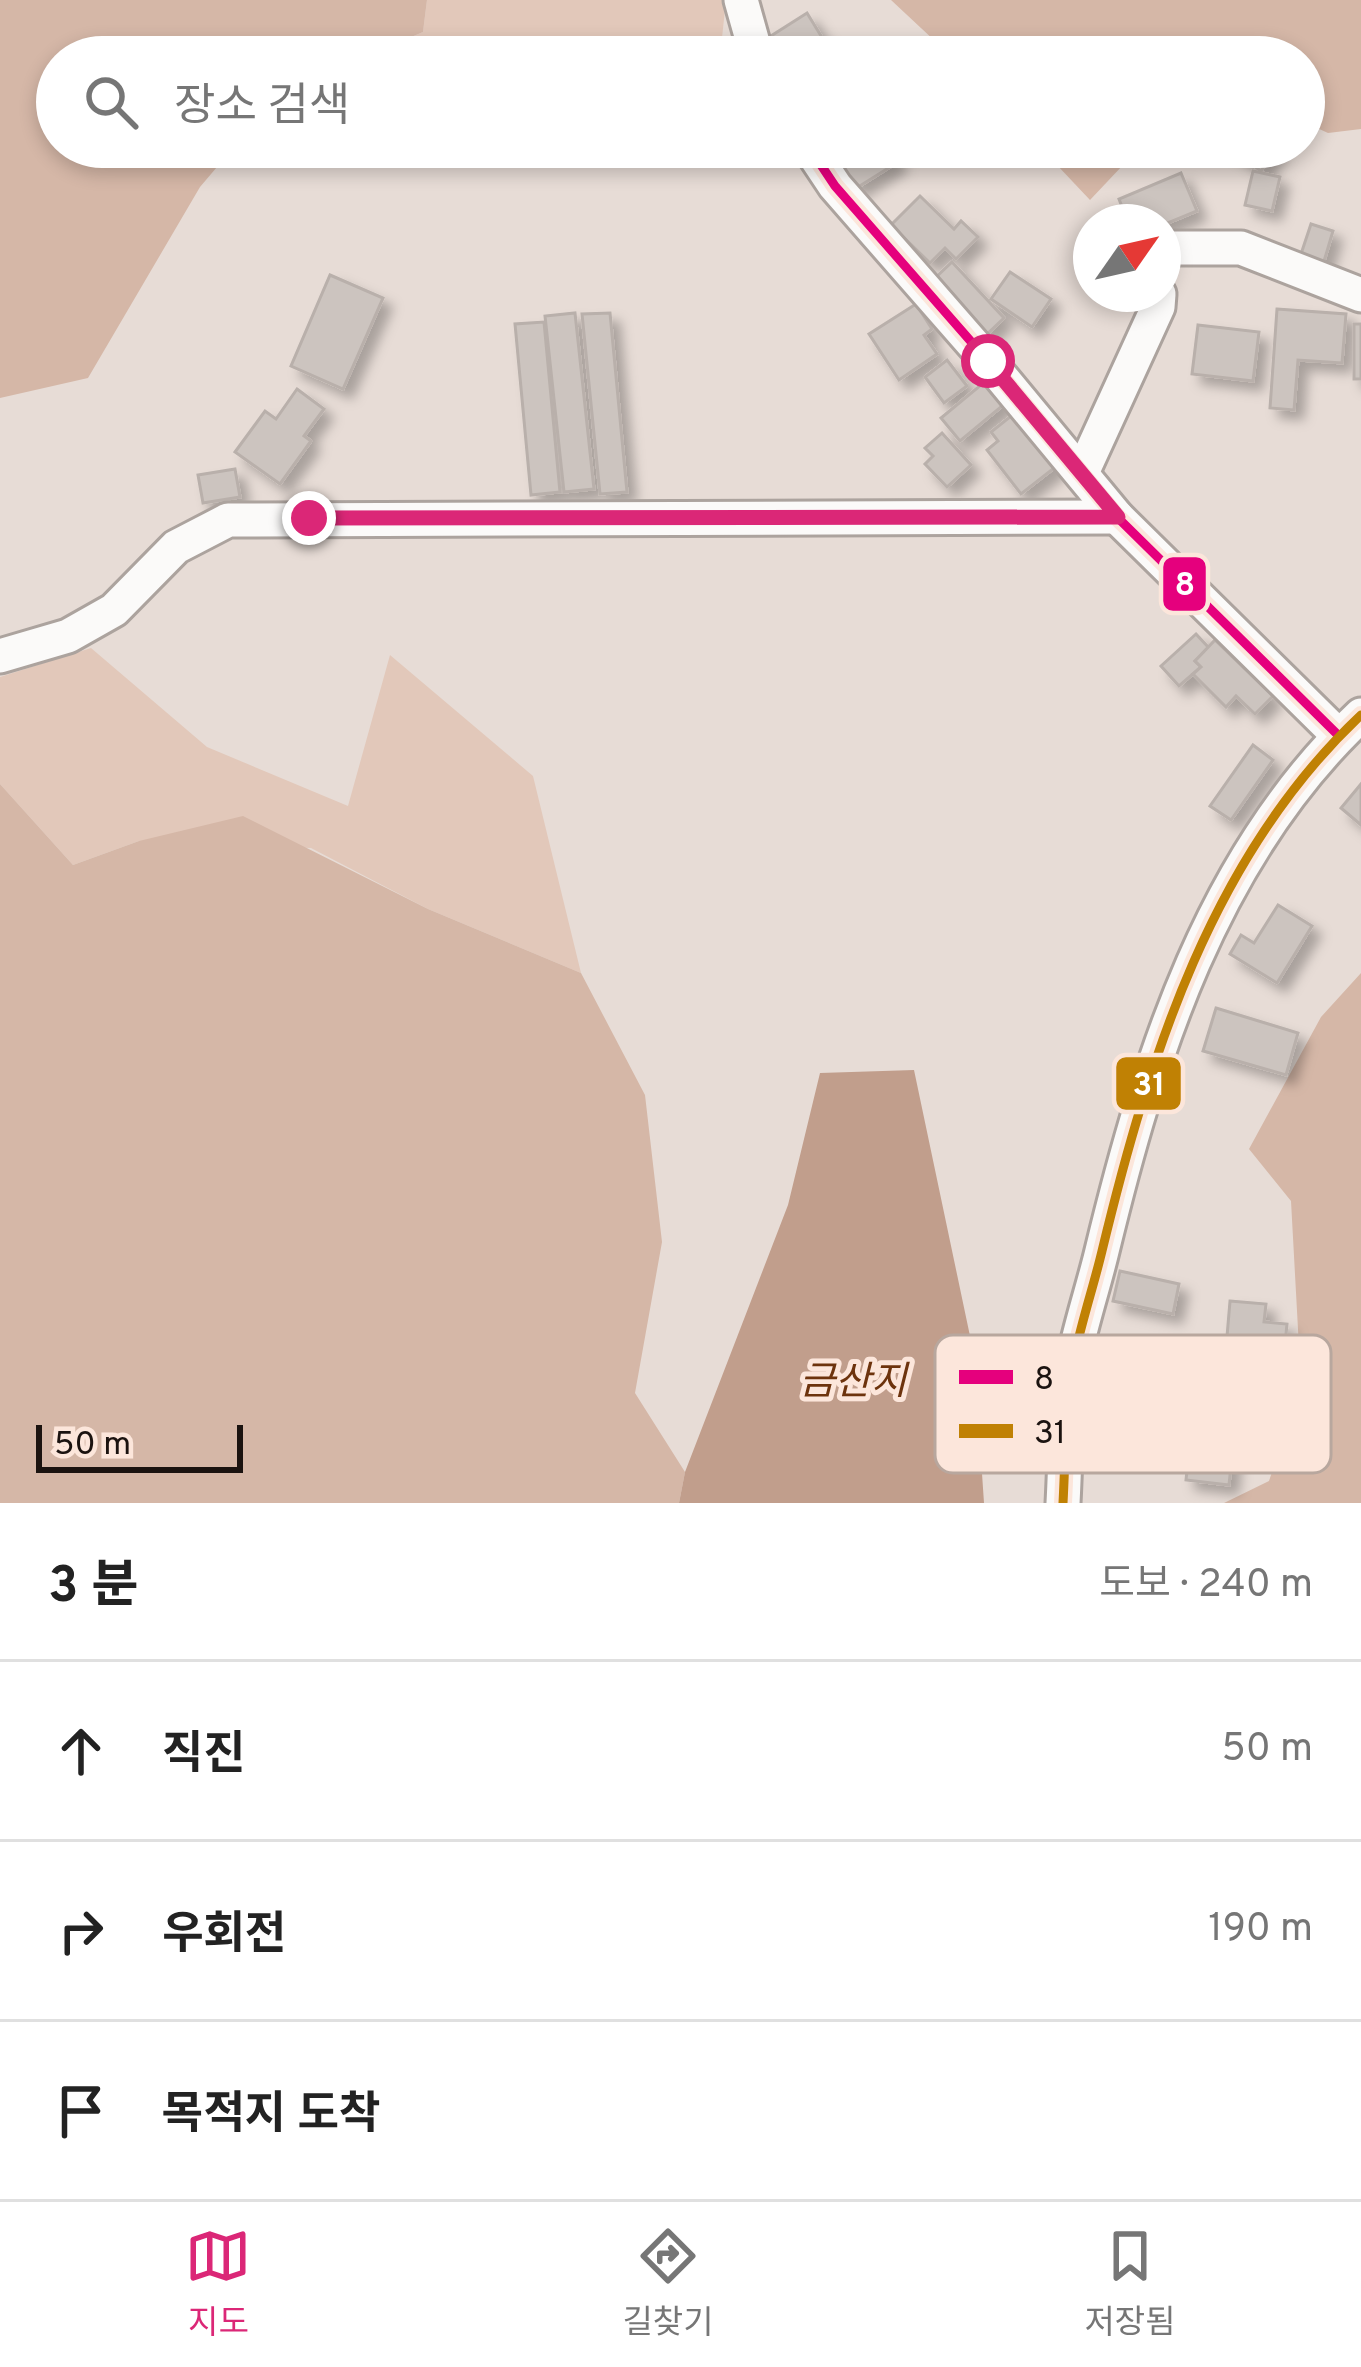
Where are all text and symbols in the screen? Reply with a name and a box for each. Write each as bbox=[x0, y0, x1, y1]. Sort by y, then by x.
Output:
search box bbox=[36, 36, 1325, 168]
icon: search bbox=[78, 69, 144, 135]
text: 장소 검색 bbox=[174, 80, 350, 137]
north arrow bbox=[1073, 204, 1181, 312]
route start bbox=[961, 334, 1015, 388]
route end bbox=[282, 491, 336, 545]
line badge: 8 bbox=[1161, 555, 1208, 613]
text: 8 bbox=[1175, 566, 1195, 608]
line badge: 31 bbox=[1114, 1055, 1183, 1112]
text: 31 bbox=[1133, 1066, 1165, 1108]
legend bbox=[935, 1335, 1331, 1473]
water label: 금산지 bbox=[799, 1360, 910, 1409]
text: 8 bbox=[1034, 1360, 1054, 1402]
text: 31 bbox=[1034, 1414, 1066, 1456]
scale bar bbox=[36, 1419, 243, 1472]
text: 50 m bbox=[54, 1425, 131, 1467]
text: 3 분 bbox=[48, 1556, 138, 1621]
text: 도보 · 240 m bbox=[1099, 1562, 1313, 1611]
icon: ahead bbox=[48, 1718, 114, 1784]
text: 50 m bbox=[1222, 1726, 1313, 1775]
text: 직진 bbox=[162, 1728, 245, 1785]
icon: right bbox=[48, 1898, 114, 1964]
text: 190 m bbox=[1208, 1906, 1313, 1955]
text: 우회전 bbox=[162, 1908, 286, 1965]
icon: arrive bbox=[48, 2078, 114, 2144]
text: 목적지 도착 bbox=[162, 2088, 380, 2145]
tab: 지도 bbox=[185, 2223, 251, 2346]
tab: 길찾기 bbox=[622, 2223, 714, 2346]
tab: 저장됨 bbox=[1084, 2223, 1176, 2346]

